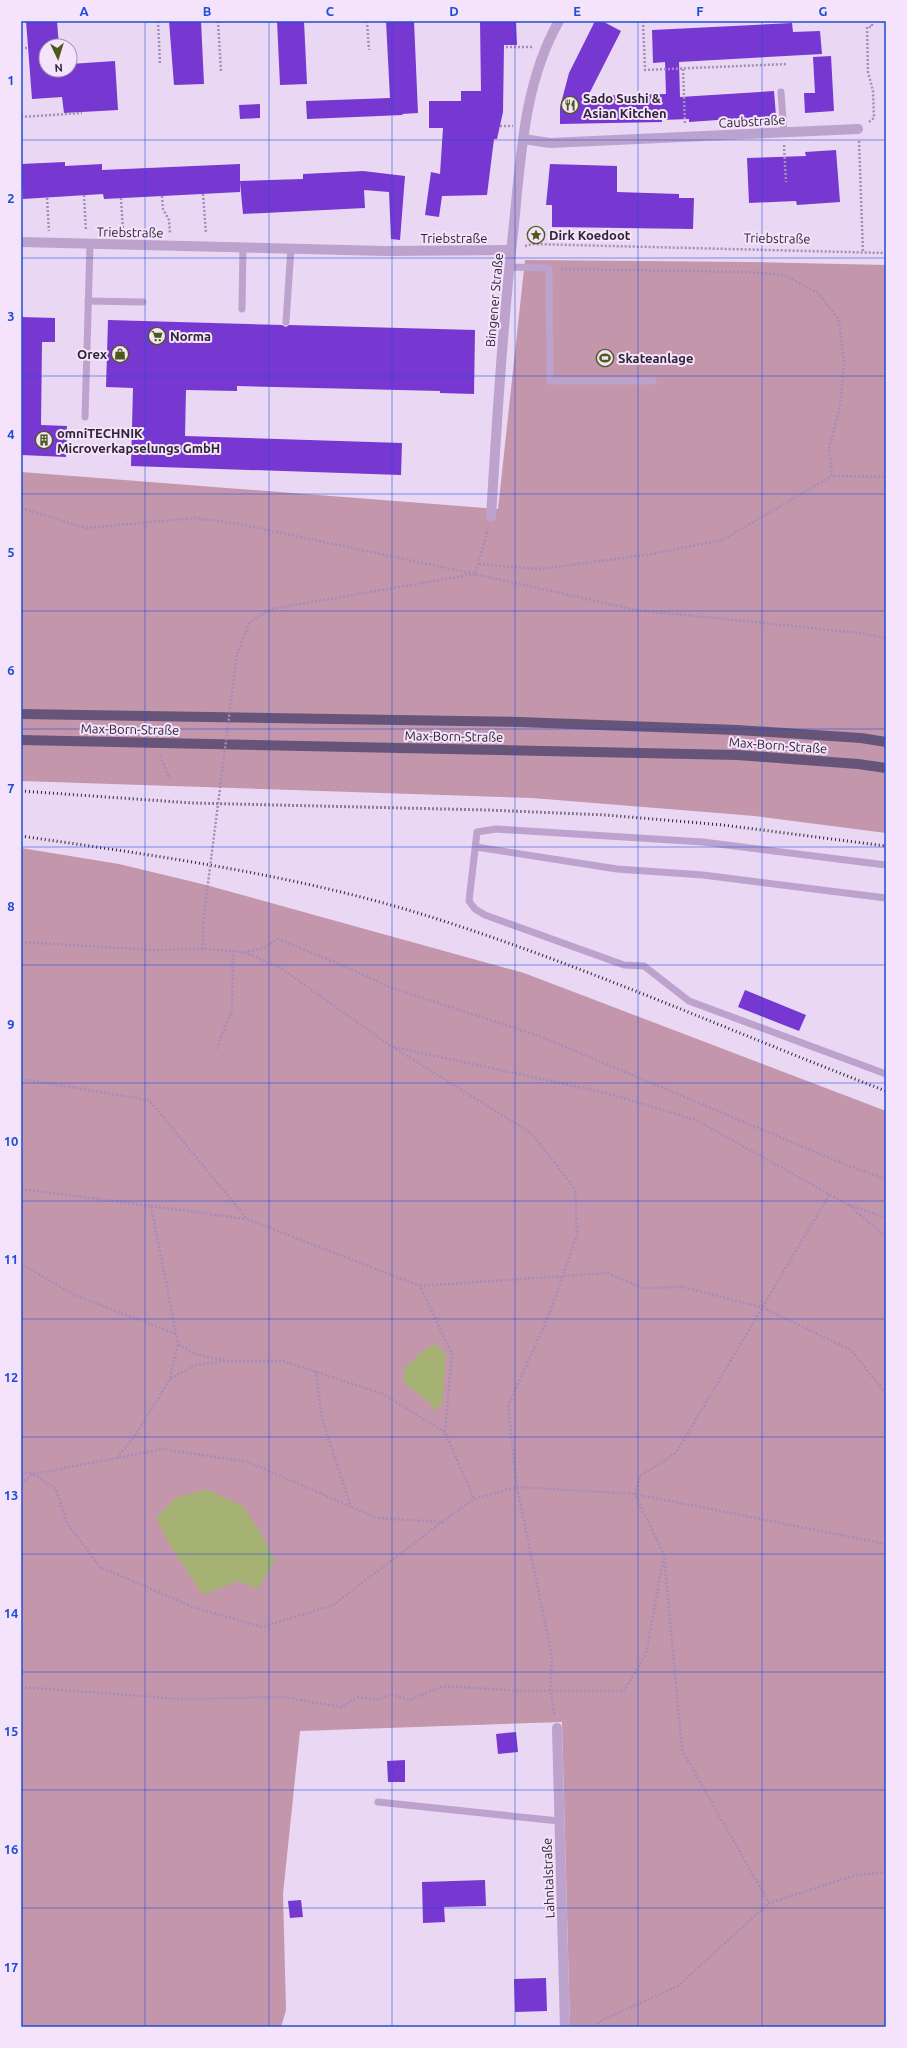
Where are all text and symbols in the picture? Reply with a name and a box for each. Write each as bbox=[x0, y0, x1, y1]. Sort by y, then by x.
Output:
text: A bbox=[79, 4, 89, 18]
text: B bbox=[203, 4, 212, 18]
text: C bbox=[326, 4, 335, 18]
text: D bbox=[449, 4, 459, 18]
text: E bbox=[573, 4, 581, 18]
text: F bbox=[696, 4, 704, 18]
text: G bbox=[819, 4, 828, 18]
north arrow bbox=[38, 38, 78, 78]
text: N bbox=[54, 62, 63, 74]
text: 1 bbox=[7, 73, 15, 87]
place label: Sado Sushi & Asian Kitchen bbox=[583, 91, 667, 120]
restaurant icon: Sado Sushi & Asian Kitchen bbox=[560, 95, 580, 115]
street label: Caubstraße bbox=[718, 112, 786, 130]
text: 2 bbox=[7, 191, 15, 205]
street label: Triebstraße bbox=[96, 224, 164, 240]
place icon: Dirk Koedoot bbox=[526, 225, 546, 245]
place label: Dirk Koedoot bbox=[549, 228, 631, 242]
street label: Triebstraße bbox=[743, 230, 811, 246]
street label: Triebstraße bbox=[420, 231, 488, 245]
street label: Bingener Straße bbox=[483, 252, 505, 348]
text: 3 bbox=[7, 309, 15, 323]
supermarket icon: Norma bbox=[147, 326, 167, 346]
place label: Norma bbox=[170, 329, 211, 343]
shop icon: Orex bbox=[110, 344, 130, 364]
place label: Orex bbox=[77, 347, 107, 361]
sports icon: Skateanlage bbox=[595, 348, 615, 368]
place label: Skateanlage bbox=[618, 351, 694, 365]
place label: omniTECHNIK Microverkapselungs GmbH bbox=[57, 426, 220, 455]
text: 4 bbox=[7, 427, 15, 441]
building icon: omniTECHNIK Microverkapselungs GmbH bbox=[34, 430, 54, 450]
text: 5 bbox=[7, 545, 15, 559]
text: 6 bbox=[7, 663, 15, 677]
street label: Max-Born-Straße bbox=[80, 721, 180, 737]
street label: Max-Born-Straße bbox=[404, 728, 504, 744]
street label: Max-Born-Straße bbox=[728, 735, 828, 755]
text: 7 bbox=[7, 781, 15, 795]
text: 8 bbox=[7, 899, 15, 913]
text: 9 bbox=[7, 1017, 15, 1031]
text: 10 bbox=[4, 1134, 18, 1148]
text: 11 bbox=[4, 1252, 18, 1266]
text: 12 bbox=[4, 1370, 18, 1384]
text: 13 bbox=[4, 1488, 18, 1502]
text: 14 bbox=[4, 1606, 18, 1620]
text: 15 bbox=[4, 1724, 18, 1738]
street label: Lahntalstraße bbox=[540, 1837, 556, 1919]
text: 16 bbox=[4, 1842, 18, 1856]
text: 17 bbox=[4, 1960, 18, 1974]

